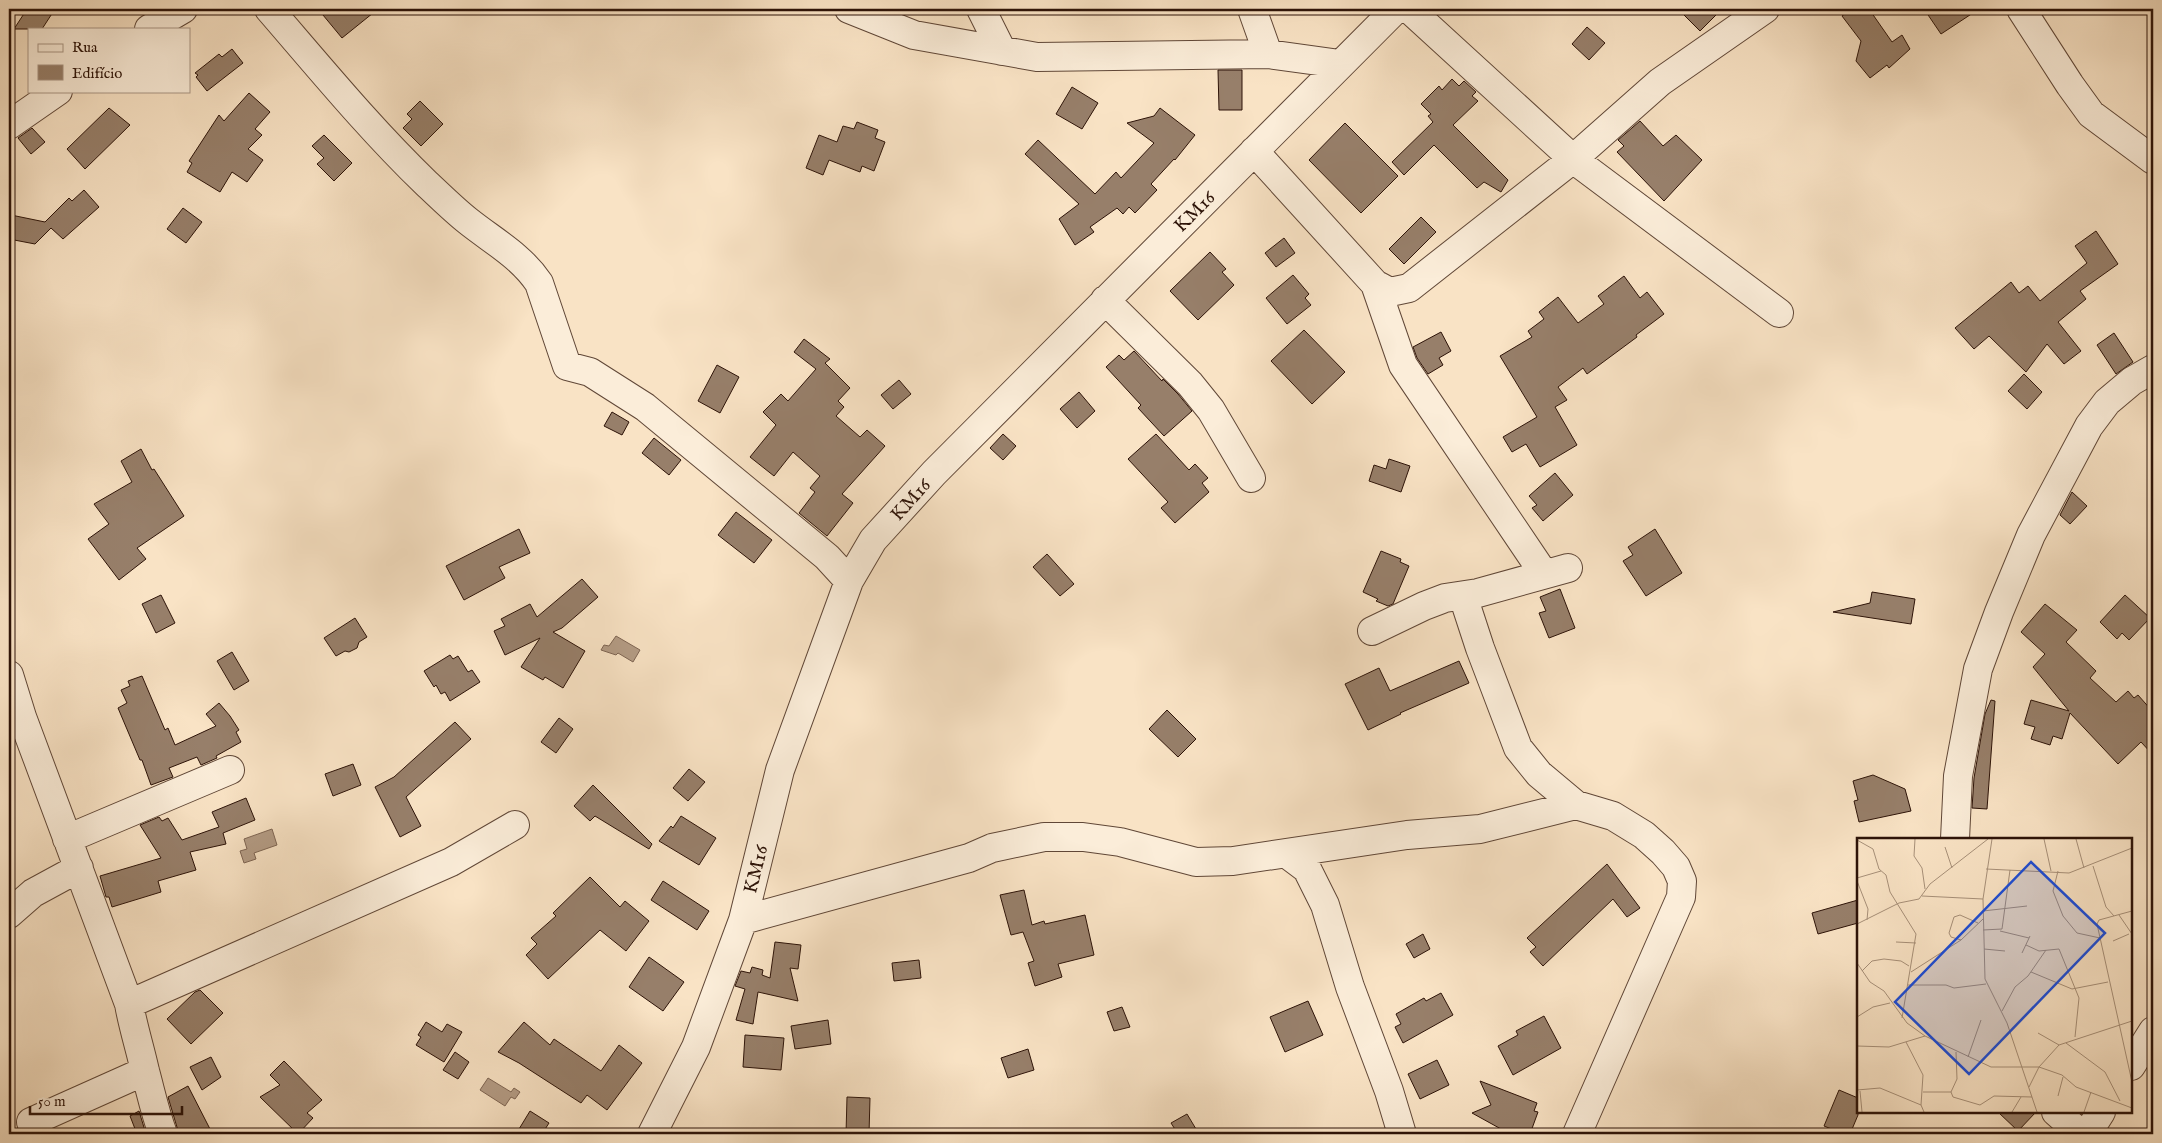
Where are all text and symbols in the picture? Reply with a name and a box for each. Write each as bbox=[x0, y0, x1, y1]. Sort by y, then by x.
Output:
legend bbox=[28, 28, 190, 92]
text: Rua bbox=[72, 38, 98, 57]
text: Edifício bbox=[72, 64, 122, 83]
street label: KM16 bbox=[1169, 185, 1222, 238]
street label: KM16 bbox=[885, 473, 937, 527]
inset map bbox=[1857, 838, 2132, 1113]
street label: KM16 bbox=[738, 842, 775, 896]
scale bar bbox=[30, 1083, 182, 1115]
text: 50 m bbox=[38, 1092, 66, 1111]

